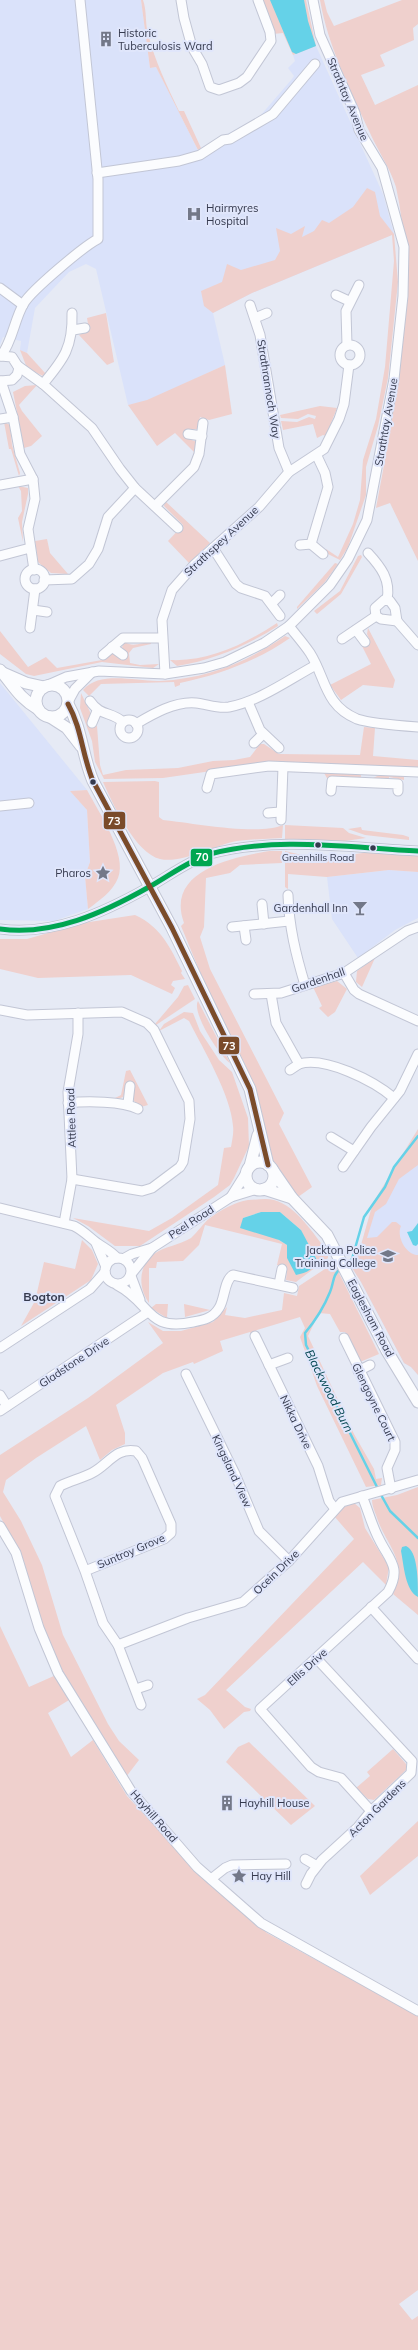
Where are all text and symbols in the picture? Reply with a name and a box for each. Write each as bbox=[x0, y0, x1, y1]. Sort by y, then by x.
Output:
place label: Historic Tuberculosis Ward bbox=[118, 26, 213, 53]
building icon: Historic Tuberculosis Ward bbox=[97, 30, 115, 48]
street label: Strathtay Avenue bbox=[324, 55, 372, 143]
place label: Hairmyres Hospital bbox=[206, 201, 258, 228]
hospital icon: Hairmyres Hospital bbox=[185, 205, 203, 223]
street label: Strathrannoch Way bbox=[254, 339, 284, 440]
street label: Strathtay Avenue bbox=[371, 377, 401, 467]
street label: Strathspey Avenue bbox=[181, 503, 261, 579]
unlabelled marker bbox=[88, 777, 98, 787]
line badge: 73 bbox=[103, 811, 126, 830]
text: 73 bbox=[107, 814, 121, 828]
marker: Greenhills Road bbox=[313, 840, 323, 850]
unlabelled marker bbox=[368, 843, 378, 853]
line badge: 70 bbox=[190, 848, 213, 867]
text: 70 bbox=[195, 850, 209, 864]
place label: Greenhills Road bbox=[282, 851, 354, 864]
place icon: Pharos bbox=[94, 864, 112, 882]
place label: Pharos bbox=[55, 866, 91, 880]
bar icon: Gardenhall Inn bbox=[351, 899, 369, 917]
place label: Gardenhall Inn bbox=[274, 901, 348, 915]
street label: Gardenhall bbox=[289, 964, 347, 996]
line badge: 73 bbox=[218, 1036, 240, 1055]
text: 73 bbox=[222, 1039, 236, 1053]
street label: Attlee Road bbox=[63, 1088, 79, 1148]
street label: Peel Road bbox=[166, 1202, 216, 1242]
place label: Jackton Police Training College bbox=[295, 1243, 376, 1270]
school or university icon: Jackton Police Training College bbox=[379, 1247, 397, 1265]
street label: Eaglesham Road bbox=[345, 1277, 397, 1359]
district label: Bogton bbox=[23, 1289, 65, 1304]
street label: Gladstone Drive bbox=[36, 1333, 112, 1391]
water label: Blackwood Burn bbox=[302, 1347, 357, 1435]
street label: Glengoyne Court bbox=[349, 1361, 399, 1443]
street label: Nikka Drive bbox=[277, 1393, 315, 1451]
street label: Kingsland View bbox=[209, 1432, 255, 1510]
street label: Suntroy Grove bbox=[95, 1530, 167, 1572]
street label: Ocein Drive bbox=[250, 1547, 302, 1597]
street label: Ellis Drive bbox=[284, 1645, 330, 1689]
street label: Acton Gardens bbox=[345, 1776, 409, 1840]
street label: Hayhill Road bbox=[127, 1787, 181, 1845]
building icon: Hayhill House bbox=[218, 1794, 236, 1812]
place label: Hayhill House bbox=[239, 1796, 309, 1810]
place icon: Hay Hill bbox=[230, 1867, 248, 1885]
place label: Hay Hill bbox=[251, 1869, 291, 1883]

